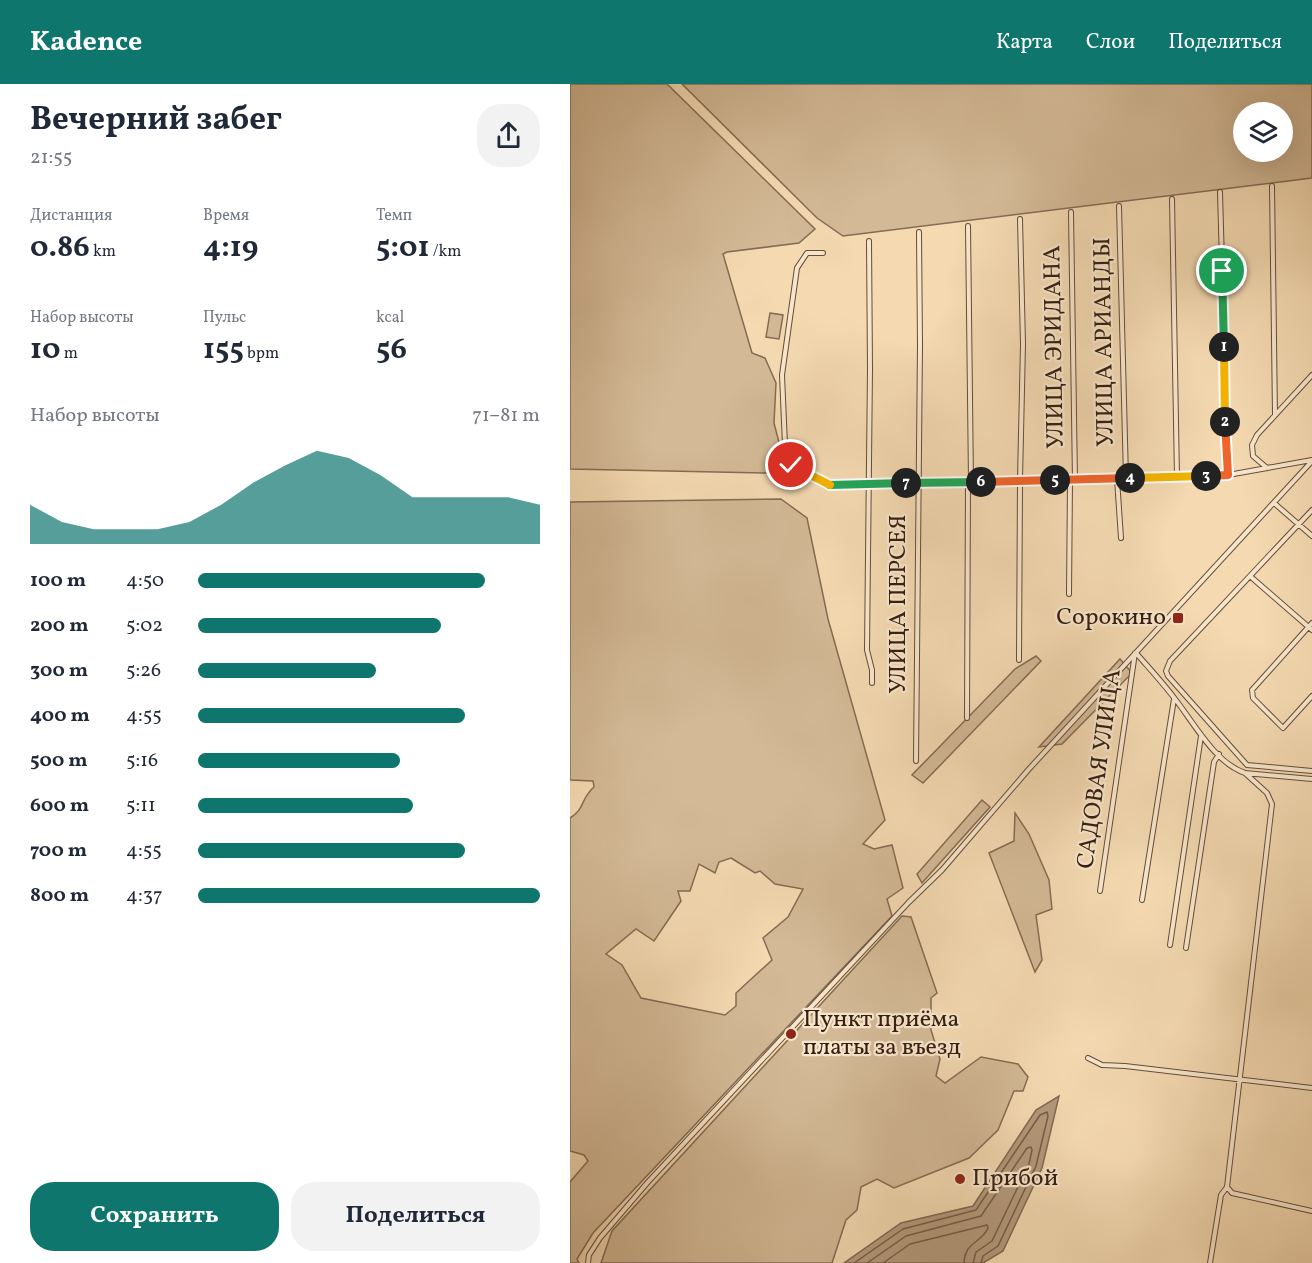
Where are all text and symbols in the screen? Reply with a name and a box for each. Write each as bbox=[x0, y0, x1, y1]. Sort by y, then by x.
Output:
text: Kadence bbox=[30, 23, 142, 62]
text: Карта bbox=[996, 28, 1053, 57]
text: Слои bbox=[1086, 28, 1135, 57]
text: Поделиться bbox=[1168, 28, 1282, 57]
text: Вечерний забег bbox=[30, 98, 282, 144]
map controls bbox=[1233, 102, 1293, 162]
button: layers bbox=[1233, 102, 1293, 162]
button: share bbox=[477, 104, 540, 167]
text: 21:55 bbox=[30, 144, 72, 172]
text: Дистанция bbox=[30, 205, 112, 227]
text: Время bbox=[203, 205, 249, 227]
text: Темп bbox=[376, 205, 412, 227]
text: 0.86 bbox=[30, 227, 90, 269]
text: 4:19 bbox=[203, 227, 258, 269]
text: 5:01 bbox=[376, 227, 430, 269]
street label: УЛИЦА АРИАНДЫ bbox=[1086, 237, 1124, 447]
text: km bbox=[90, 241, 116, 263]
text: /km bbox=[430, 241, 461, 263]
street label: УЛИЦА ЭРИДАНА bbox=[1036, 245, 1074, 449]
pin bbox=[1196, 245, 1247, 296]
icon: arrive bbox=[1205, 254, 1238, 287]
text: Набор высоты bbox=[30, 307, 134, 329]
text: Пульс bbox=[203, 307, 246, 329]
text: kcal bbox=[376, 307, 404, 329]
text: 10 bbox=[30, 329, 61, 371]
text: 155 bbox=[203, 329, 244, 371]
text: 56 bbox=[376, 329, 407, 371]
pin: 1 bbox=[1209, 332, 1239, 362]
text: 1 bbox=[1221, 336, 1227, 358]
text: m bbox=[61, 343, 78, 365]
text: bpm bbox=[244, 343, 279, 365]
text: Набор высоты bbox=[30, 402, 160, 430]
text: 71–81 m bbox=[472, 402, 540, 430]
pin: 2 bbox=[1210, 407, 1240, 437]
text: 2 bbox=[1221, 411, 1229, 433]
pin bbox=[765, 439, 816, 490]
icon: check bbox=[774, 448, 807, 481]
pin: 3 bbox=[1191, 461, 1221, 491]
pin: 4 bbox=[1115, 463, 1145, 493]
pin: 5 bbox=[1040, 465, 1070, 495]
text: 3 bbox=[1202, 465, 1210, 487]
pin: 6 bbox=[966, 467, 996, 497]
text: 4 bbox=[1125, 467, 1135, 489]
pin: 7 bbox=[891, 468, 921, 498]
text: 5 bbox=[1051, 469, 1059, 491]
text: 6 bbox=[977, 471, 985, 493]
text: 7 bbox=[902, 472, 910, 494]
street label: УЛИЦА ПЕРСЕЯ bbox=[882, 514, 916, 694]
text: 100 m bbox=[30, 567, 86, 595]
text: 4:50 bbox=[126, 567, 164, 595]
place label: Сорокино bbox=[1056, 601, 1166, 635]
marker: Сорокино bbox=[1171, 611, 1185, 625]
text: 200 m bbox=[30, 612, 88, 640]
text: 5:02 bbox=[126, 612, 163, 640]
text: 300 m bbox=[30, 657, 88, 685]
text: 5:26 bbox=[126, 657, 161, 685]
street label: САДОВАЯ УЛИЦА bbox=[1069, 667, 1131, 871]
text: 400 m bbox=[30, 702, 90, 730]
text: 4:55 bbox=[126, 702, 162, 730]
text: 500 m bbox=[30, 747, 88, 775]
text: 5:16 bbox=[126, 747, 158, 775]
text: 600 m bbox=[30, 792, 89, 820]
text: 5:11 bbox=[126, 792, 156, 820]
text: 700 m bbox=[30, 837, 87, 865]
text: 4:55 bbox=[126, 837, 162, 865]
text: 800 m bbox=[30, 882, 89, 910]
text: 4:37 bbox=[126, 882, 163, 910]
place label: Пункт приёма платы за въезд bbox=[803, 1003, 961, 1065]
marker: Пункт приёма платы за въезд bbox=[784, 1027, 798, 1041]
place label: Прибой bbox=[972, 1162, 1058, 1196]
marker: Прибой bbox=[953, 1172, 967, 1186]
button: Сохранить bbox=[30, 1182, 279, 1251]
button: Поделиться bbox=[291, 1182, 540, 1251]

